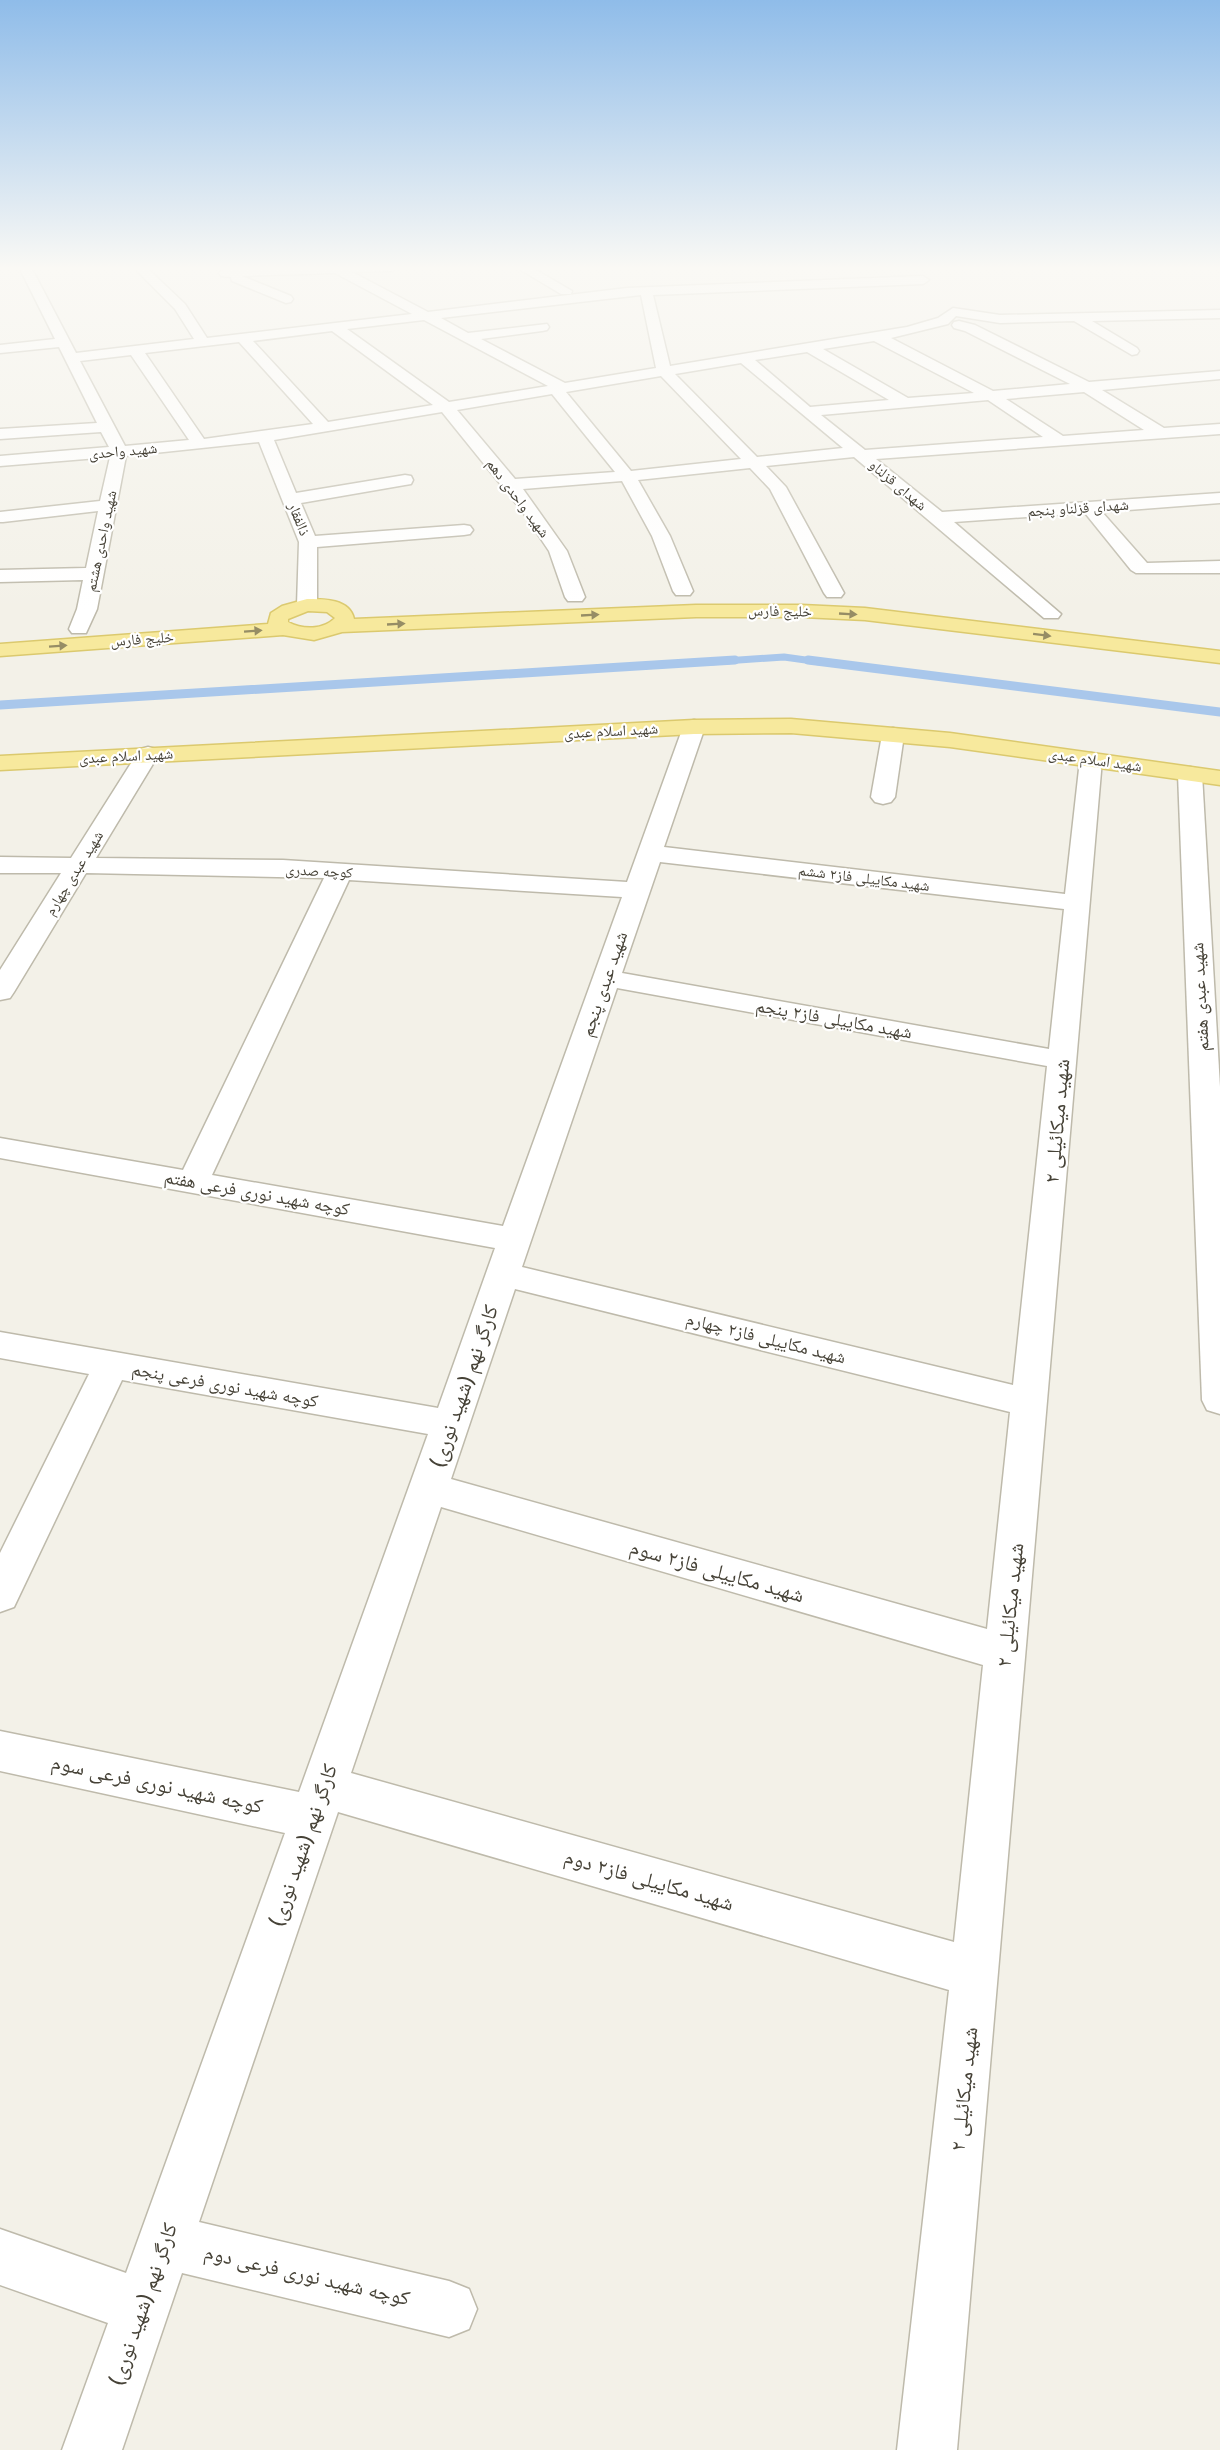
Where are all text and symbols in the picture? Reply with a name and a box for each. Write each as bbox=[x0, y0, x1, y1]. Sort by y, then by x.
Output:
street label: شهید واحدی bbox=[88, 439, 158, 464]
street label: شهید واحدی دهم bbox=[482, 455, 554, 542]
street label: شهدای قزلناو bbox=[865, 456, 931, 515]
street label: شهید واحدی هشتم bbox=[81, 488, 122, 594]
street label: شهدای قزلناو پنجم bbox=[1027, 495, 1129, 522]
street label: ذالفقار bbox=[284, 499, 314, 538]
street label: خلیج فارس bbox=[748, 601, 812, 622]
one-way arrow bbox=[839, 609, 858, 618]
one-way arrow bbox=[581, 611, 600, 620]
one-way arrow bbox=[386, 619, 405, 628]
one-way arrow bbox=[243, 626, 262, 636]
street label: خلیج فارس bbox=[110, 628, 175, 651]
one-way arrow bbox=[1033, 630, 1052, 639]
one-way arrow bbox=[49, 641, 68, 651]
street label: شهید اسلام عبدی bbox=[564, 720, 659, 743]
street label: شهید اسلام عبدی bbox=[79, 745, 174, 768]
street label: شهید اسلام عبدی bbox=[1047, 745, 1143, 776]
street label: شهید عبدی چهارم bbox=[41, 827, 108, 919]
street label: کوچه صدری bbox=[285, 860, 353, 883]
street label: شهید مکاییلی فاز۲ ششم bbox=[797, 861, 931, 896]
street label: شهید عبدی پنجم bbox=[576, 928, 633, 1040]
street label: شهید عبدی هفتم bbox=[1186, 942, 1215, 1052]
street label: شهید مکاییلی فاز۲ پنجم bbox=[754, 994, 914, 1045]
street label: شهید میکائیلی ۲ bbox=[1040, 1058, 1075, 1184]
street label: کوچه شهید نوری فرعی هفتم bbox=[162, 1166, 352, 1221]
street label: کارگر نهم (شهید نوری) bbox=[425, 1302, 505, 1471]
street label: شهید مکاییلی فاز۲ چهارم bbox=[684, 1307, 848, 1369]
street label: کوچه شهید نوری فرعی پنجم bbox=[130, 1358, 320, 1413]
street label: شهید مکاییلی فاز۲ سوم bbox=[627, 1535, 807, 1609]
street label: شهید میکائیلی ۲ bbox=[992, 1542, 1029, 1668]
street label: کوچه شهید نوری فرعی سوم bbox=[49, 1750, 265, 1820]
street label: کارگر نهم (شهید نوری) bbox=[264, 1761, 344, 1930]
street label: شهید مکاییلی فاز۲ دوم bbox=[561, 1844, 736, 1918]
street label: شهید میکائیلی ۲ bbox=[946, 2026, 983, 2152]
street label: کارگر نهم (شهید نوری) bbox=[104, 2220, 184, 2389]
street label: کوچه شهید نوری فرعی دوم bbox=[201, 2240, 412, 2312]

